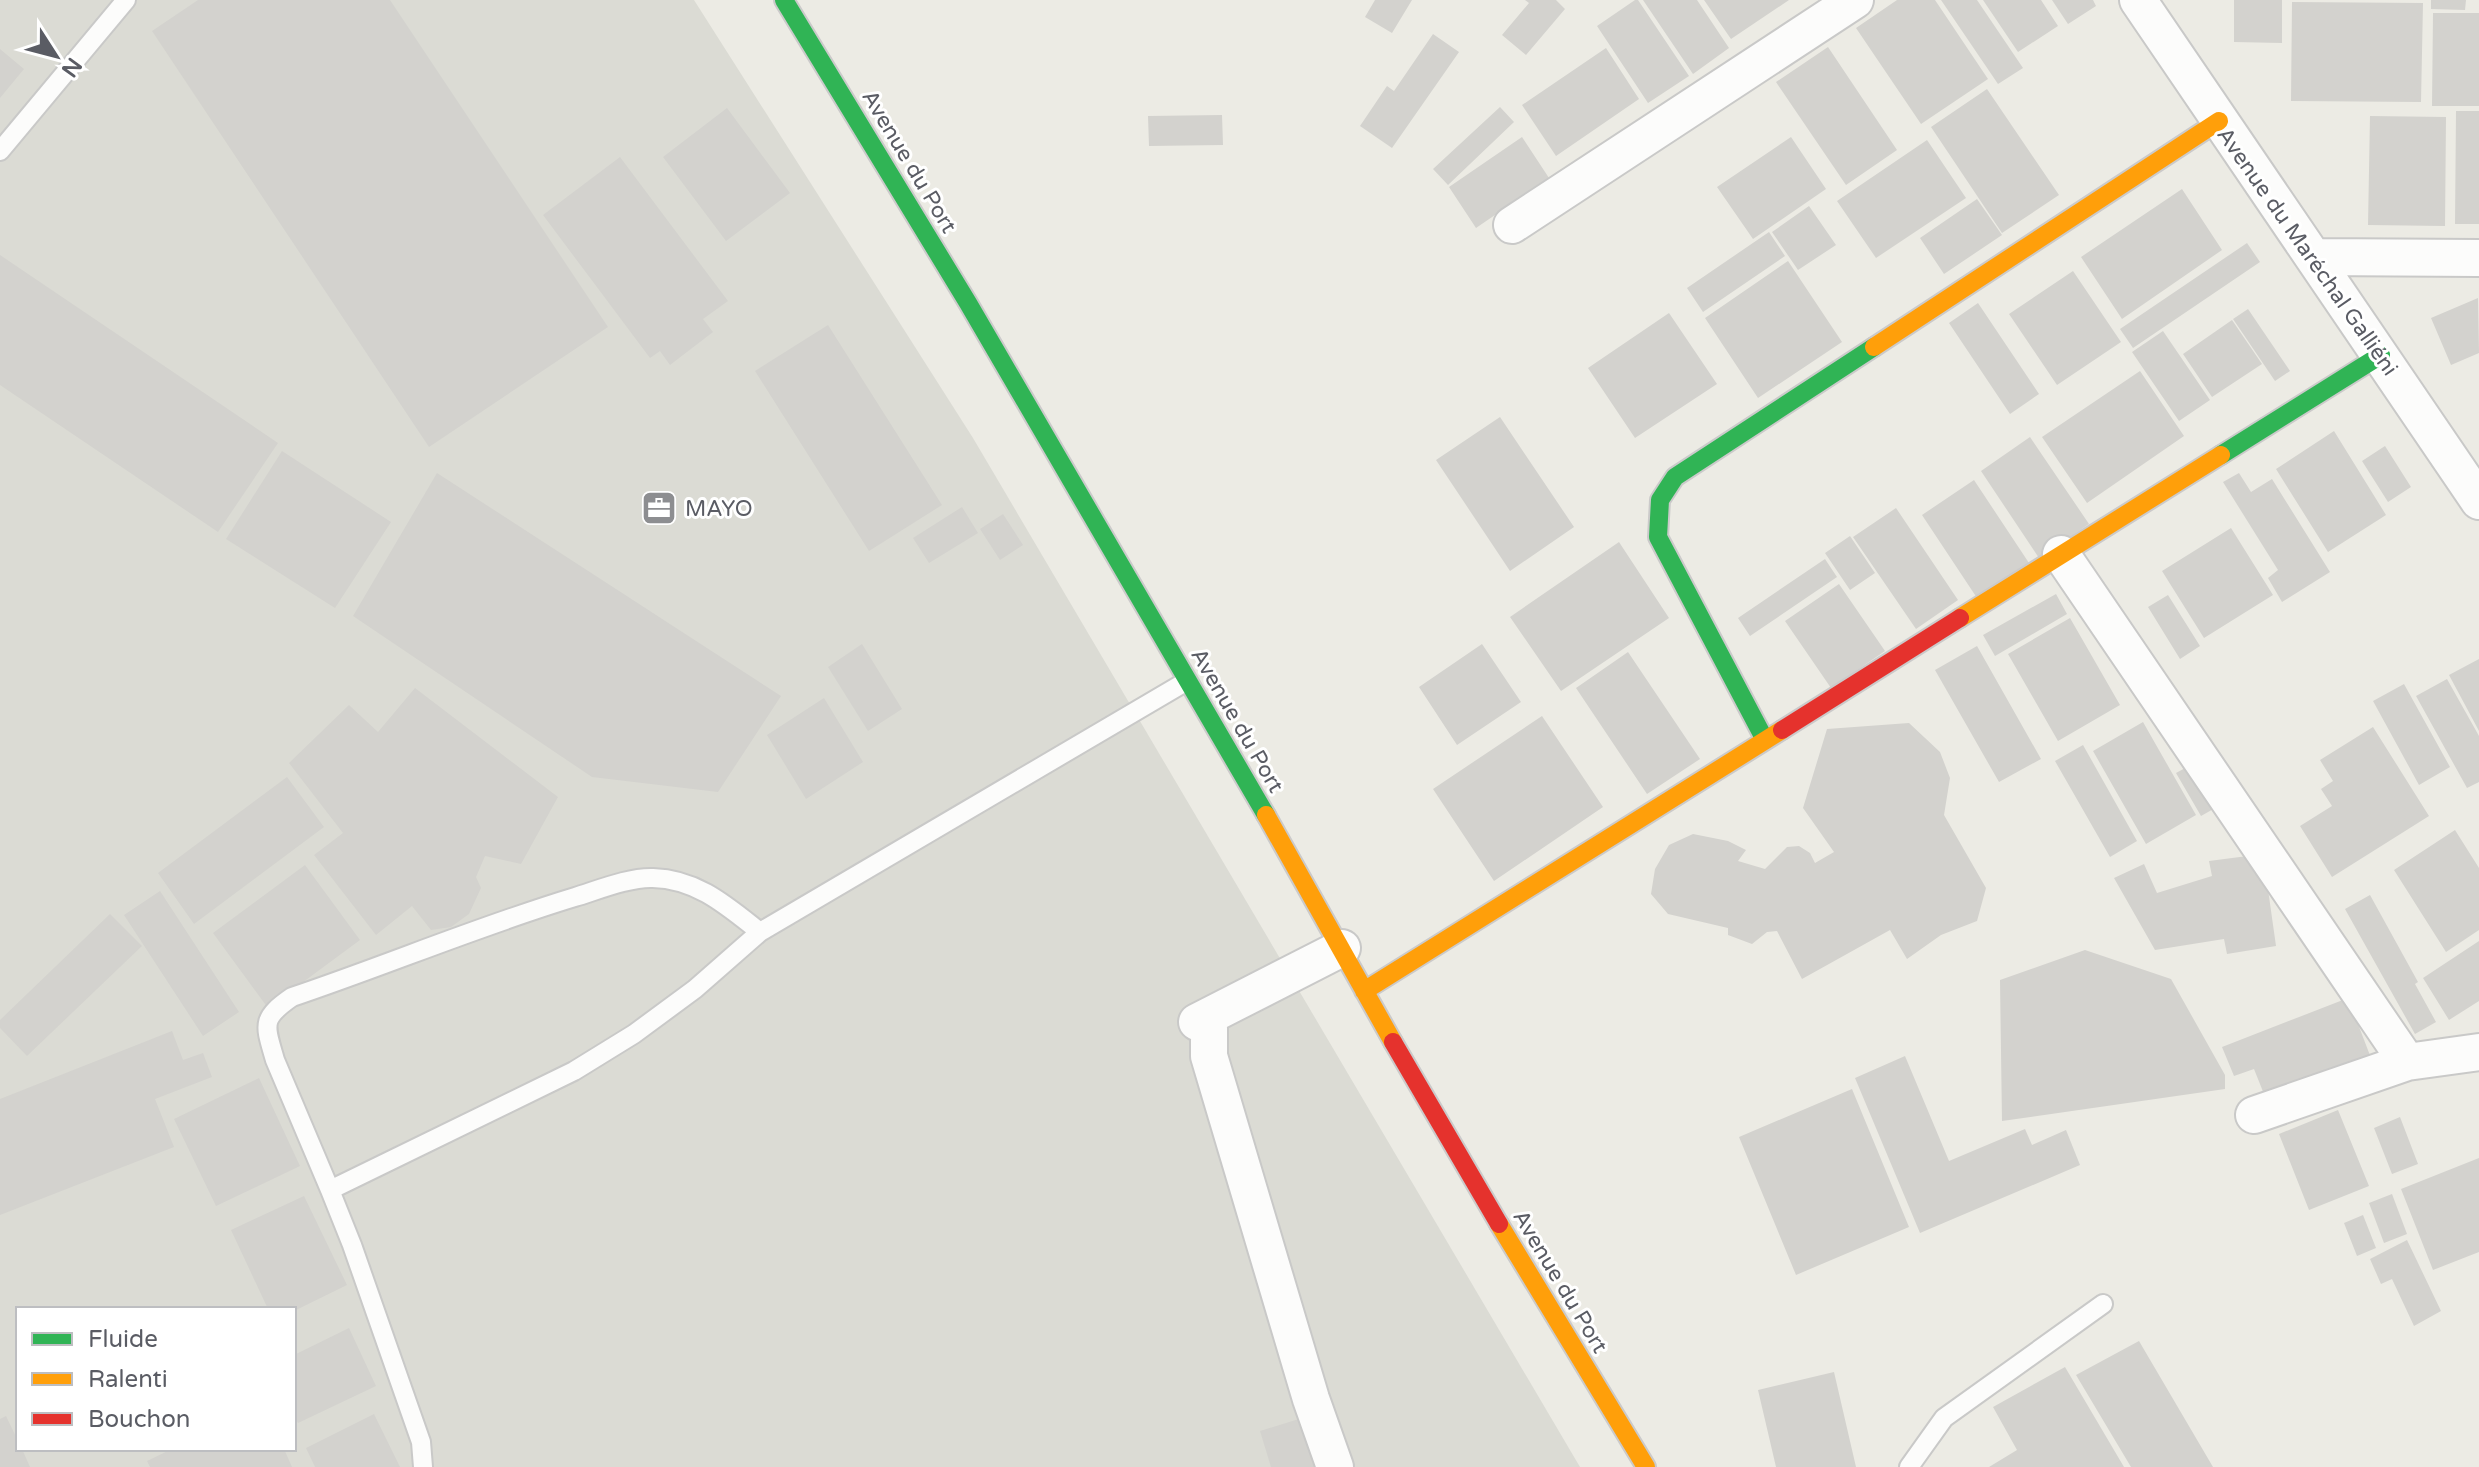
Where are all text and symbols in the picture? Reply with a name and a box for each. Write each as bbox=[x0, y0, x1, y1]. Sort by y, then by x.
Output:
north arrow bbox=[16, 16, 96, 96]
text: N bbox=[56, 52, 87, 82]
street label: Avenue du Port bbox=[856, 85, 962, 238]
street label: Avenue du Maréchal Galliéni bbox=[2211, 122, 2403, 381]
office icon: MAYO bbox=[640, 489, 678, 527]
place label: MAYO bbox=[685, 496, 753, 522]
street label: Avenue du Port bbox=[1185, 644, 1289, 797]
street label: Avenue du Port bbox=[1507, 1205, 1613, 1358]
legend bbox=[16, 1307, 296, 1451]
text: Fluide bbox=[88, 1325, 158, 1354]
text: Ralenti bbox=[88, 1365, 168, 1394]
text: Bouchon bbox=[88, 1405, 190, 1434]

